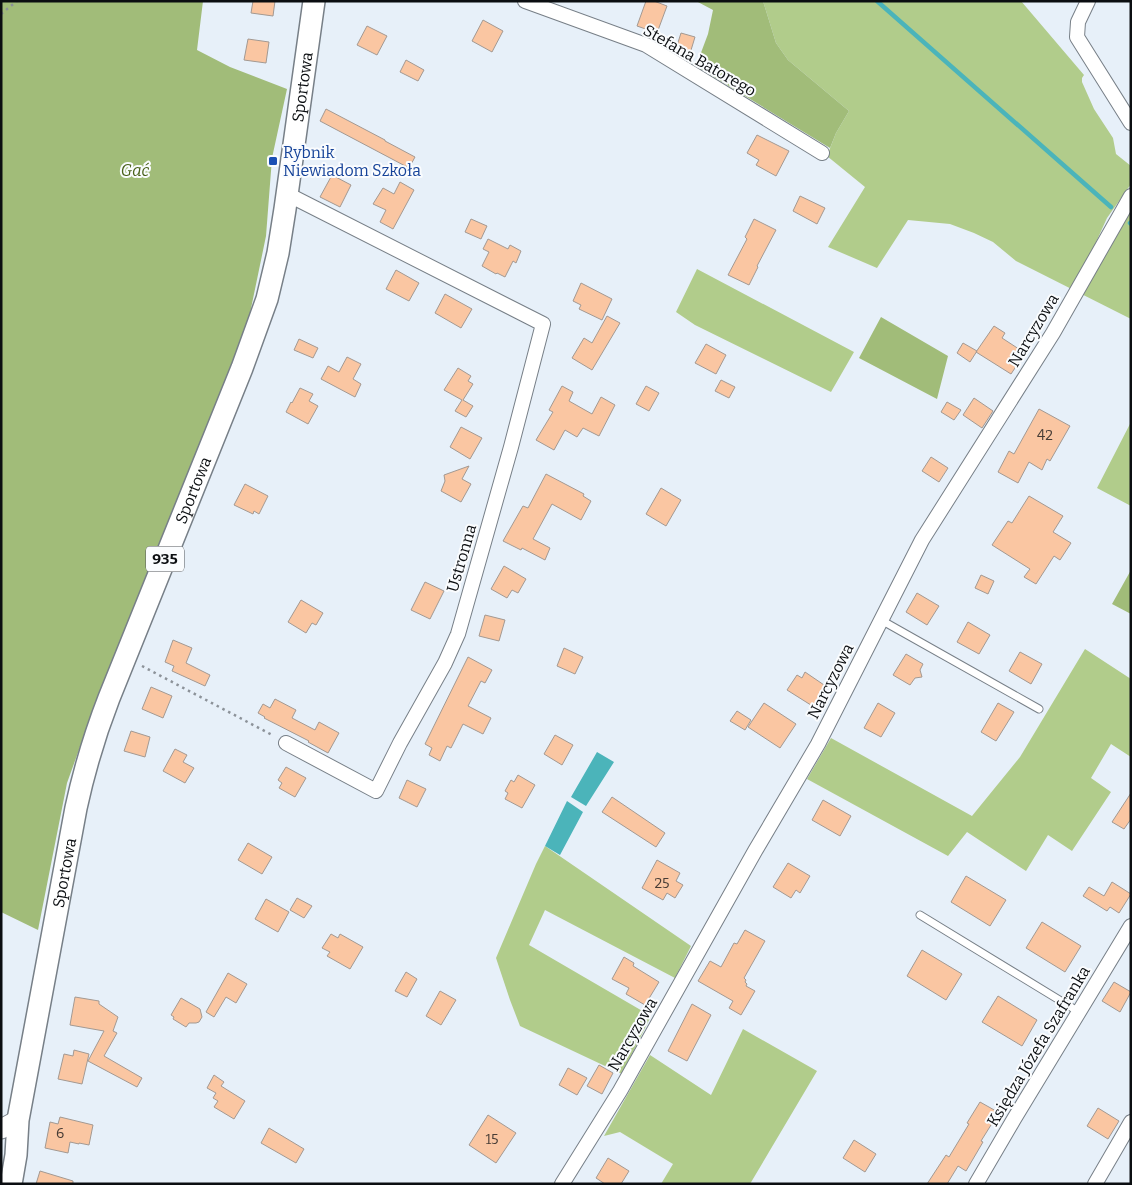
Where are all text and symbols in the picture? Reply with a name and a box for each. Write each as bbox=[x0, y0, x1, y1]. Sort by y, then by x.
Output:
street label: Stefana Batorego bbox=[640, 20, 759, 100]
street label: Sportowa bbox=[288, 51, 317, 123]
place label: Rybnik Niewiadom Szkoła bbox=[283, 143, 421, 180]
marker: Rybnik Niewiadom Szkoła bbox=[267, 155, 279, 167]
park label: Gać bbox=[121, 161, 150, 180]
street label: Narcyzowa bbox=[1004, 290, 1063, 370]
house number: 42 bbox=[1037, 427, 1053, 444]
street label: Sportowa bbox=[171, 454, 215, 527]
street label: Ustronna bbox=[443, 522, 480, 594]
road number: 935 bbox=[146, 546, 184, 572]
street label: Narcyzowa bbox=[803, 640, 858, 722]
street label: Sportowa bbox=[49, 836, 80, 909]
house number: 25 bbox=[654, 875, 670, 892]
street label: Księdza Józefa Szafranka bbox=[983, 962, 1094, 1130]
street label: Narcyzowa bbox=[604, 994, 661, 1074]
house number: 6 bbox=[56, 1125, 64, 1142]
house number: 15 bbox=[485, 1131, 499, 1148]

